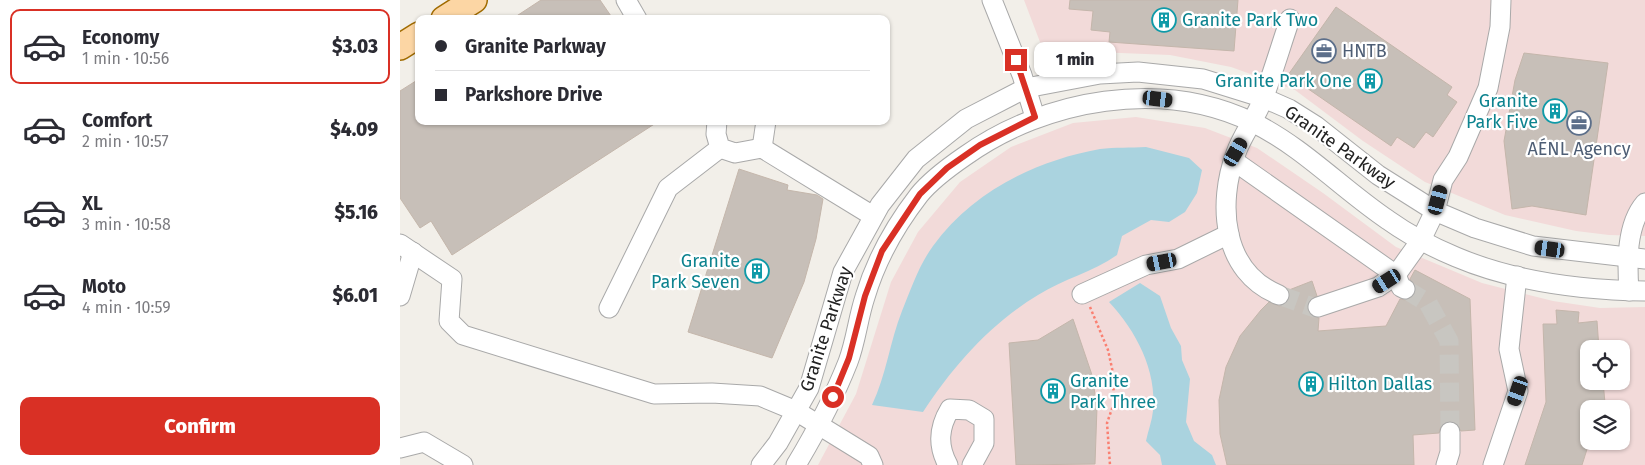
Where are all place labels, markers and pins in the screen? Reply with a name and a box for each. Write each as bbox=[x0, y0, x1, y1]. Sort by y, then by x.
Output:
building icon: Granite Park Two bbox=[1151, 7, 1177, 33]
place label: Granite Park Two bbox=[1182, 9, 1318, 31]
office icon: HNTB bbox=[1311, 38, 1337, 64]
place label: HNTB bbox=[1342, 40, 1387, 62]
building icon: Granite Park One bbox=[1357, 68, 1383, 94]
place label: Granite Park One bbox=[1215, 70, 1352, 92]
place label: Granite Park Five bbox=[1466, 90, 1538, 133]
building icon: Granite Park Five bbox=[1542, 98, 1568, 124]
office icon: AÉNL Agency bbox=[1566, 110, 1592, 136]
place label: AÉNL Agency bbox=[1527, 137, 1631, 160]
place label: Granite Park Seven bbox=[651, 250, 740, 293]
building icon: Granite Park Seven bbox=[744, 258, 770, 284]
place label: Granite Park Three bbox=[1070, 370, 1156, 413]
building icon: Hilton Dallas bbox=[1298, 371, 1324, 397]
place label: Hilton Dallas bbox=[1328, 373, 1432, 395]
building icon: Granite Park Three bbox=[1040, 378, 1066, 404]

